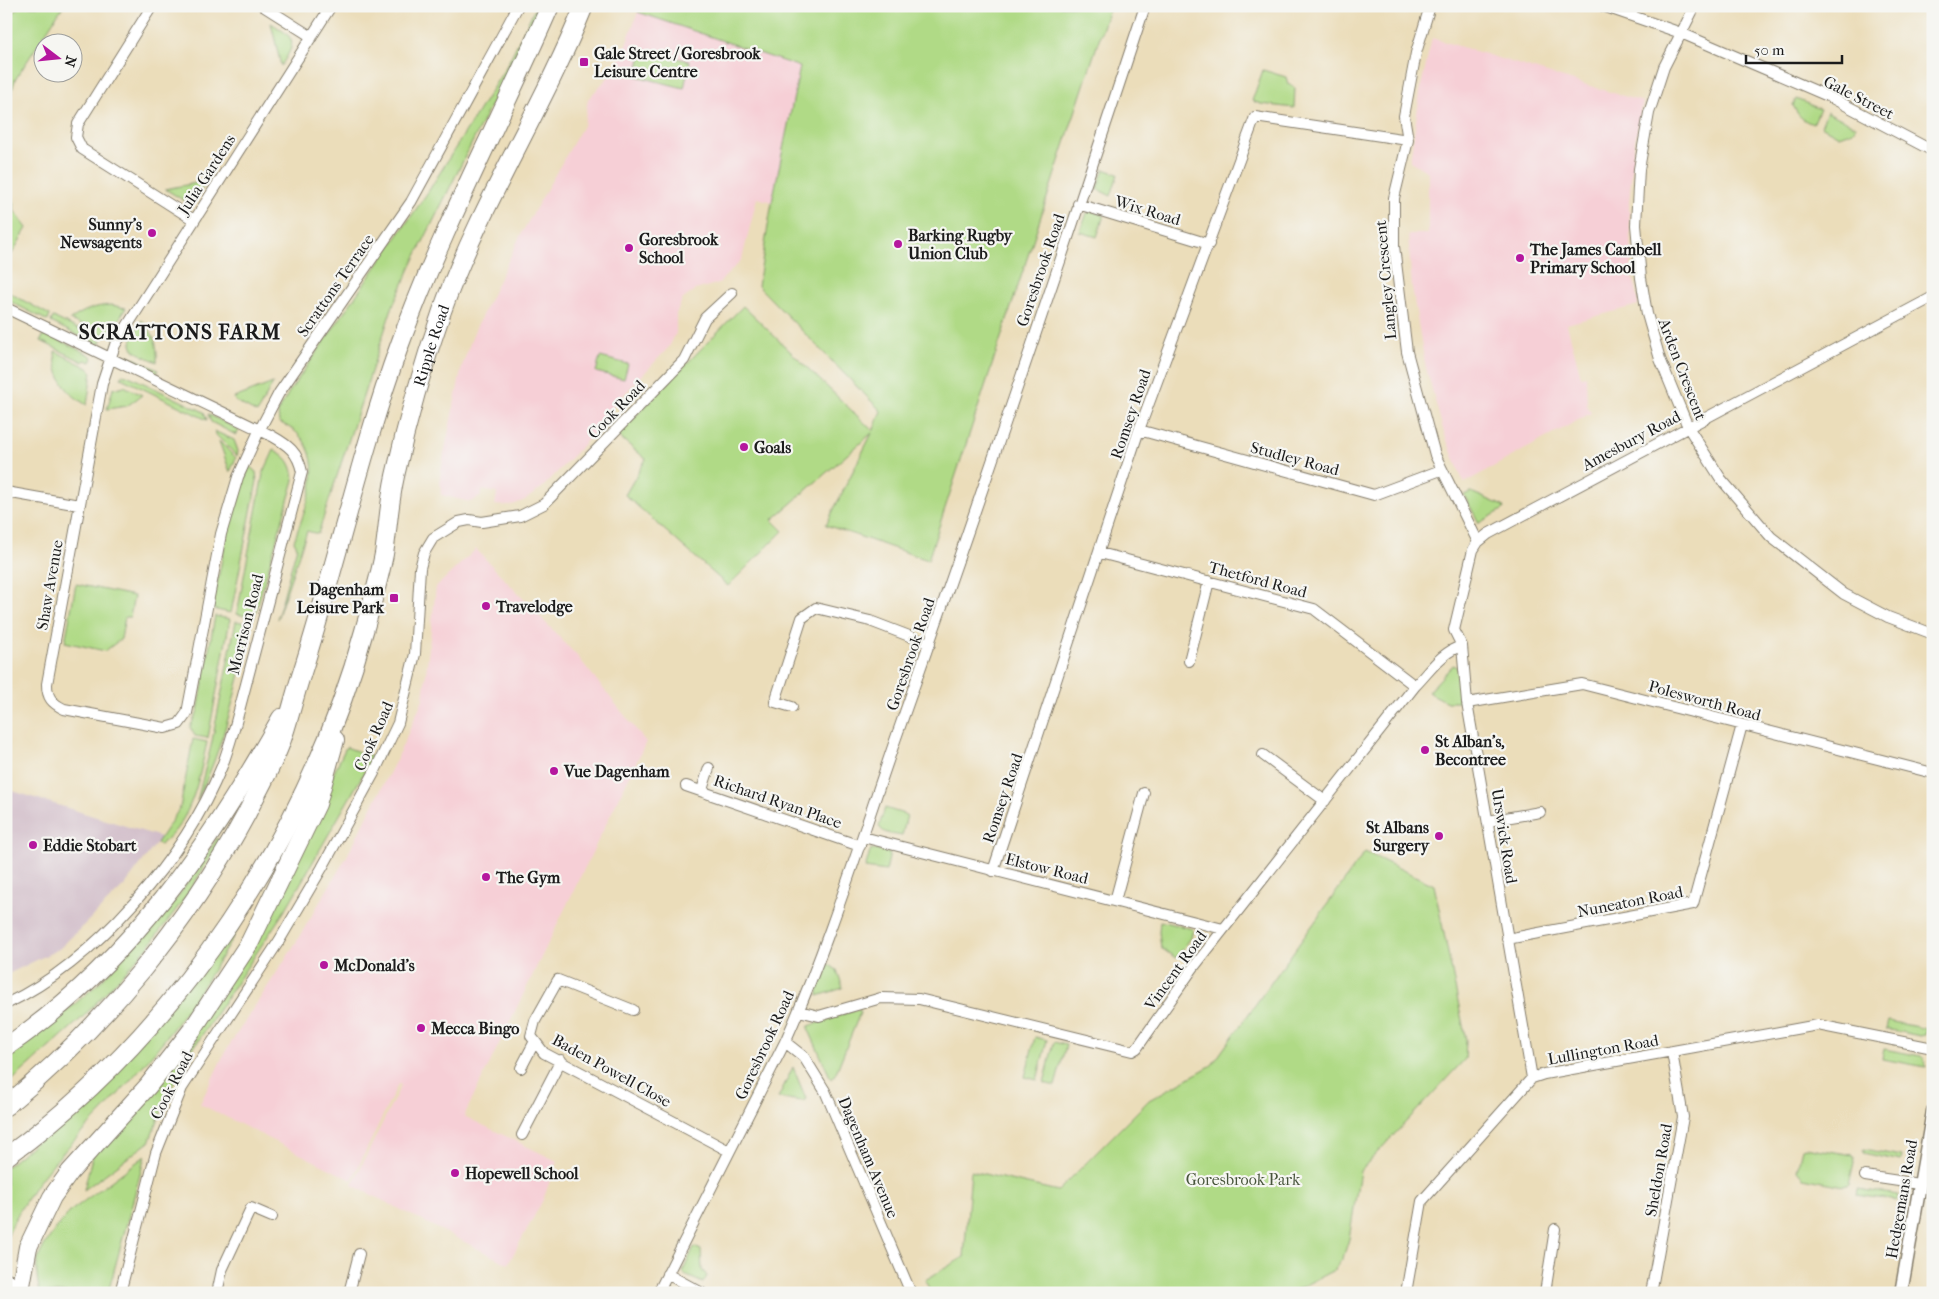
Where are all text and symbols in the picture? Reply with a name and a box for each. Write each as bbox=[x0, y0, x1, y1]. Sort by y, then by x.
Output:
north arrow bbox=[32, 32, 82, 82]
scale bar bbox=[1746, 32, 1843, 64]
text: 50 m bbox=[1754, 41, 1785, 59]
place label: Gale Street / Goresbrook Leisure Centre bbox=[594, 44, 761, 81]
text: N bbox=[60, 54, 80, 69]
marker: Gale Street / Goresbrook Leisure Centre bbox=[578, 56, 590, 68]
street label: Gale Street bbox=[1820, 72, 1897, 123]
street label: Julia Gardens bbox=[172, 130, 239, 220]
street label: Wix Road bbox=[1112, 191, 1183, 230]
street label: Goresbrook Road bbox=[1012, 211, 1069, 329]
place label: Sunny's Newsagents bbox=[60, 215, 142, 253]
street label: Langley Crescent bbox=[1371, 219, 1400, 341]
place label: Barking Rugby Union Club bbox=[907, 226, 1014, 263]
marker: Sunny's Newsagents bbox=[146, 227, 158, 239]
street label: Scrattons Terrace bbox=[293, 230, 378, 340]
place label: Goresbrook School bbox=[639, 230, 719, 267]
marker: Barking Rugby Union Club bbox=[892, 238, 904, 250]
place label: The James Cambell Primary School bbox=[1529, 240, 1662, 278]
marker: Goresbrook School bbox=[623, 242, 635, 254]
marker: The James Cambell Primary School bbox=[1514, 252, 1526, 264]
street label: Ripple Road bbox=[409, 302, 454, 389]
street label: Arden Crescent bbox=[1654, 315, 1711, 423]
district label: SCRATTONS FARM bbox=[79, 320, 281, 344]
street label: Romsey Road bbox=[1106, 366, 1155, 462]
street label: Cook Road bbox=[584, 376, 649, 443]
street label: Amesbury Road bbox=[1578, 406, 1684, 475]
place label: Goals bbox=[754, 438, 791, 457]
street label: Studley Road bbox=[1248, 438, 1342, 480]
marker: Goals bbox=[738, 441, 750, 453]
street label: Shaw Avenue bbox=[32, 538, 67, 632]
street label: Thetford Road bbox=[1207, 557, 1309, 602]
street label: Morrison Road bbox=[224, 572, 267, 676]
place label: Dagenham Leisure Park bbox=[297, 580, 385, 617]
marker: Dagenham Leisure Park bbox=[388, 592, 400, 604]
street label: Goresbrook Road bbox=[882, 595, 939, 713]
place label: Travelodge bbox=[495, 597, 573, 617]
marker: Travelodge bbox=[480, 600, 492, 612]
street label: Polesworth Road bbox=[1647, 676, 1763, 725]
street label: Cook Road bbox=[350, 698, 397, 774]
place label: St Alban's, Becontree bbox=[1435, 732, 1506, 769]
marker: St Alban's, Becontree bbox=[1419, 744, 1431, 756]
street label: Romsey Road bbox=[978, 750, 1027, 846]
place label: Vue Dagenham bbox=[563, 762, 670, 782]
marker: Vue Dagenham bbox=[548, 765, 560, 777]
street label: Richard Ryan Place bbox=[711, 771, 844, 832]
street label: Urswick Road bbox=[1488, 787, 1521, 885]
place label: St Albans Surgery bbox=[1366, 818, 1430, 856]
marker: St Albans Surgery bbox=[1433, 830, 1445, 842]
place label: Eddie Stobart bbox=[43, 836, 137, 855]
marker: Eddie Stobart bbox=[27, 839, 39, 851]
street label: Elstow Road bbox=[1004, 849, 1090, 888]
place label: The Gym bbox=[495, 868, 561, 888]
marker: The Gym bbox=[480, 871, 492, 883]
street label: Nuneaton Road bbox=[1576, 882, 1685, 921]
street label: Vincent Road bbox=[1140, 927, 1211, 1014]
place label: McDonald's bbox=[333, 956, 415, 975]
marker: McDonald's bbox=[318, 959, 330, 971]
street label: Goresbrook Road bbox=[731, 987, 798, 1103]
place label: Mecca Bingo bbox=[430, 1019, 519, 1039]
marker: Mecca Bingo bbox=[415, 1022, 427, 1034]
street label: Baden Powell Close bbox=[549, 1030, 675, 1111]
street label: Lullington Road bbox=[1546, 1030, 1660, 1069]
street label: Cook Road bbox=[146, 1048, 197, 1123]
street label: Dagenham Avenue bbox=[834, 1094, 903, 1221]
street label: Sheldon Road bbox=[1641, 1122, 1676, 1218]
street label: Hedgemans Road bbox=[1882, 1138, 1921, 1260]
place label: Hopewell School bbox=[465, 1164, 579, 1184]
marker: Hopewell School bbox=[449, 1167, 461, 1179]
park label: Goresbrook Park bbox=[1186, 1170, 1301, 1189]

